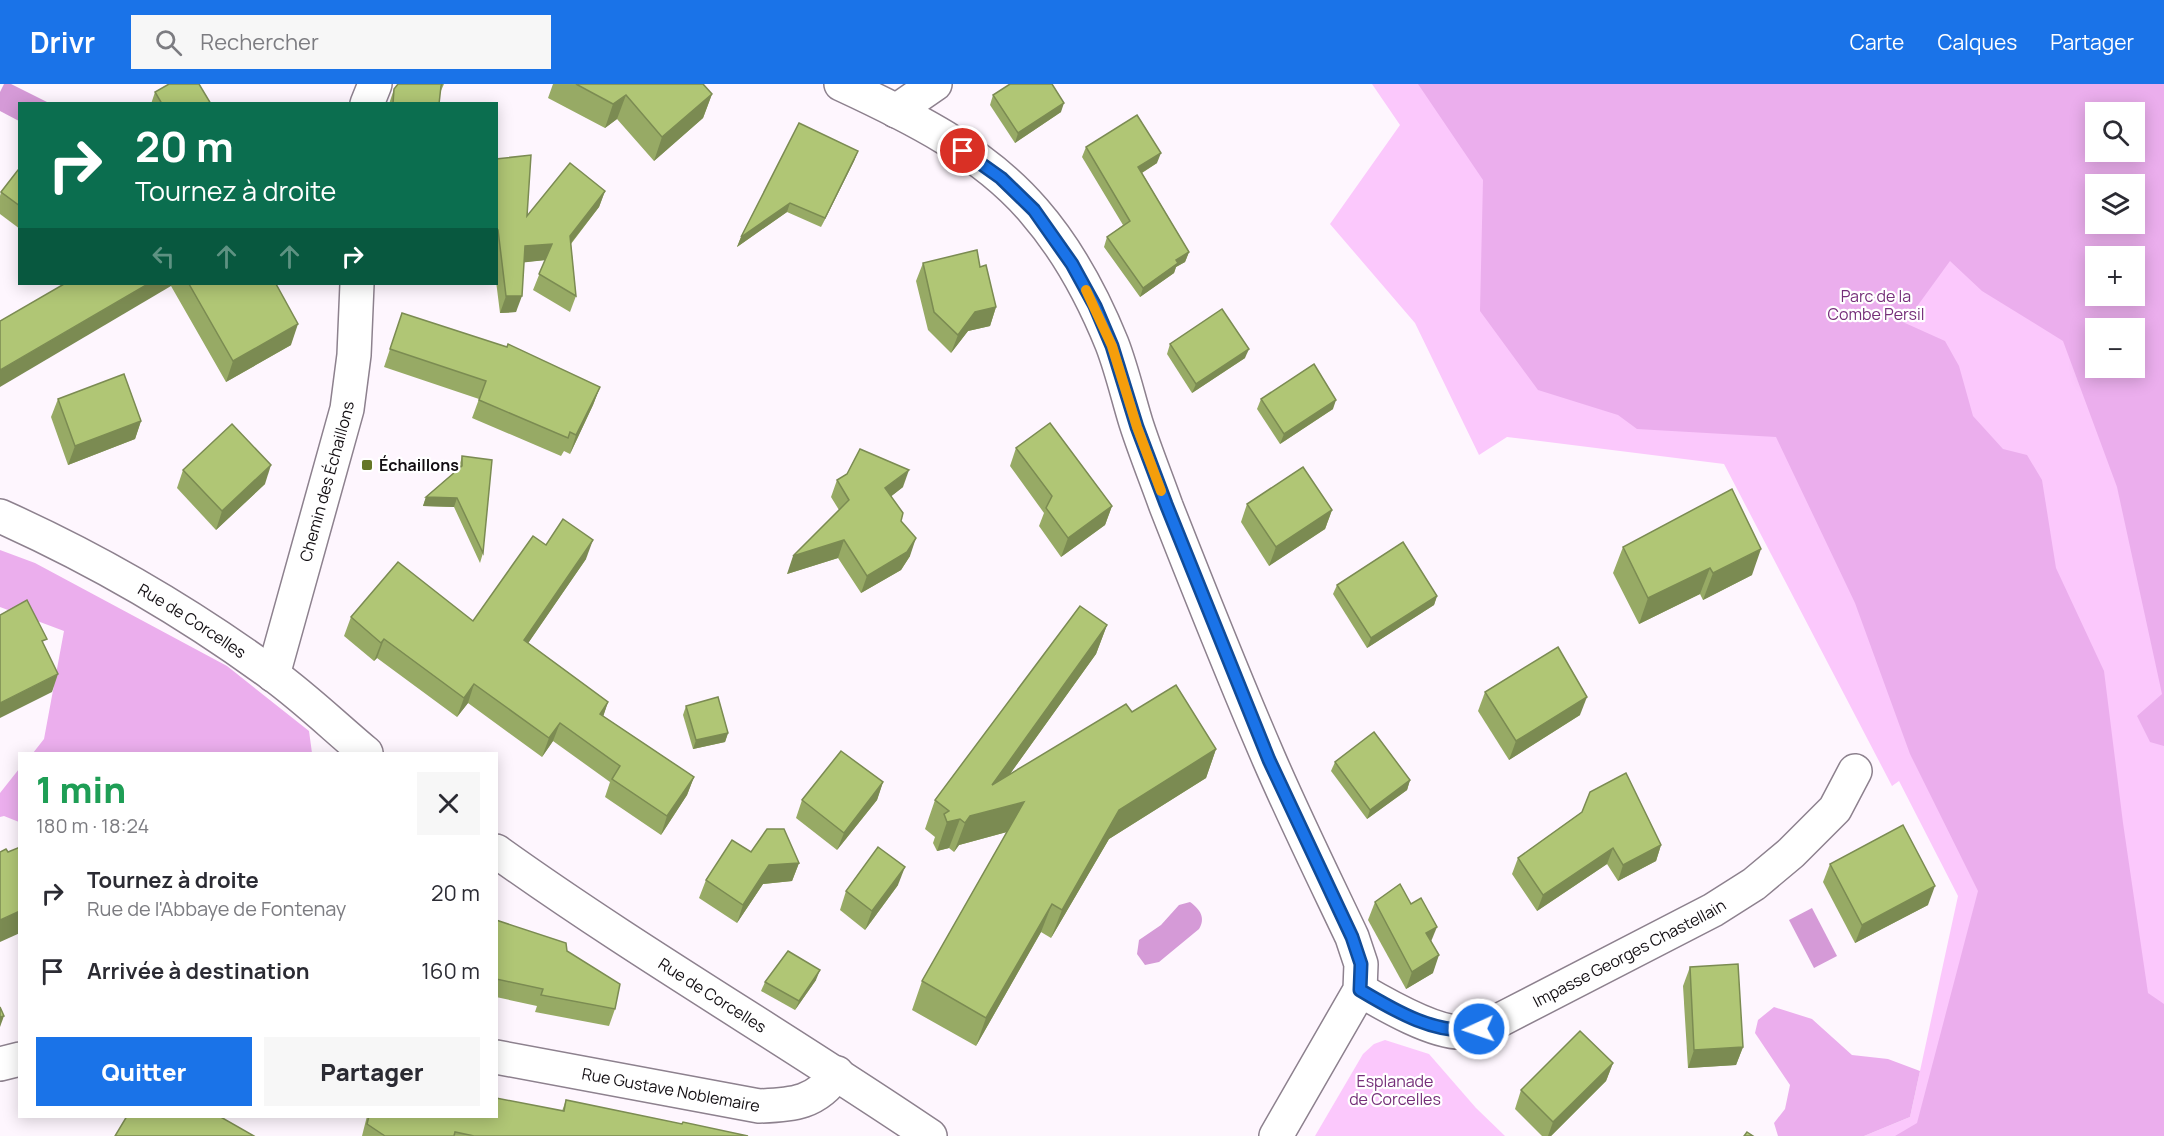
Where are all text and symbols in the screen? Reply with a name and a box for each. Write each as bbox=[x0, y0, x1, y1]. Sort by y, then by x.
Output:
search box bbox=[131, 15, 551, 69]
text: Drivr bbox=[30, 23, 95, 61]
icon: search bbox=[152, 26, 185, 59]
text: Rechercher bbox=[200, 27, 319, 57]
text: Carte bbox=[1850, 28, 1904, 56]
text: Calques bbox=[1937, 28, 2017, 56]
text: Partager bbox=[2050, 28, 2134, 56]
map controls bbox=[2085, 102, 2145, 378]
button: search bbox=[2085, 102, 2145, 162]
text: 20 m bbox=[135, 117, 234, 175]
pin bbox=[937, 125, 988, 176]
icon: right bbox=[36, 126, 114, 204]
icon: arrive bbox=[946, 134, 979, 167]
text: Tournez à droite bbox=[135, 172, 336, 209]
button: layers bbox=[2085, 174, 2145, 234]
icon: left bbox=[147, 240, 180, 273]
icon: ahead bbox=[210, 240, 243, 273]
icon: ahead bbox=[273, 240, 306, 273]
icon: right bbox=[336, 240, 369, 273]
button: + bbox=[2085, 246, 2145, 306]
park label: Parc de la Combe Persil bbox=[1828, 285, 1924, 325]
button: − bbox=[2085, 318, 2145, 378]
street label: Chemin des Échaillons bbox=[294, 400, 359, 564]
place label: Échaillons bbox=[379, 454, 459, 476]
marker: Échaillons bbox=[360, 458, 374, 472]
street label: Rue de Corcelles bbox=[134, 578, 250, 663]
text: 1 min bbox=[36, 765, 126, 814]
button: close bbox=[417, 772, 480, 835]
text: 180 m · 18:24 bbox=[36, 812, 149, 839]
text: Tournez à droite bbox=[87, 865, 259, 895]
icon: right bbox=[36, 877, 69, 910]
text: 20 m bbox=[431, 878, 480, 908]
street label: Impasse Georges Chastellain bbox=[1529, 894, 1730, 1012]
text: Rue de l'Abbaye de Fontenay bbox=[87, 895, 346, 922]
street label: Rue de Corcelles bbox=[654, 952, 771, 1038]
icon: arrive bbox=[36, 955, 69, 988]
text: Arrivée à destination bbox=[87, 956, 310, 986]
text: 160 m bbox=[421, 956, 480, 986]
position arrow bbox=[1447, 997, 1511, 1061]
button: Quitter bbox=[36, 1037, 252, 1106]
button: Partager bbox=[264, 1037, 480, 1106]
street label: Rue Gustave Noblemaire bbox=[580, 1062, 762, 1117]
park label: Esplanade de Corcelles bbox=[1349, 1070, 1441, 1110]

